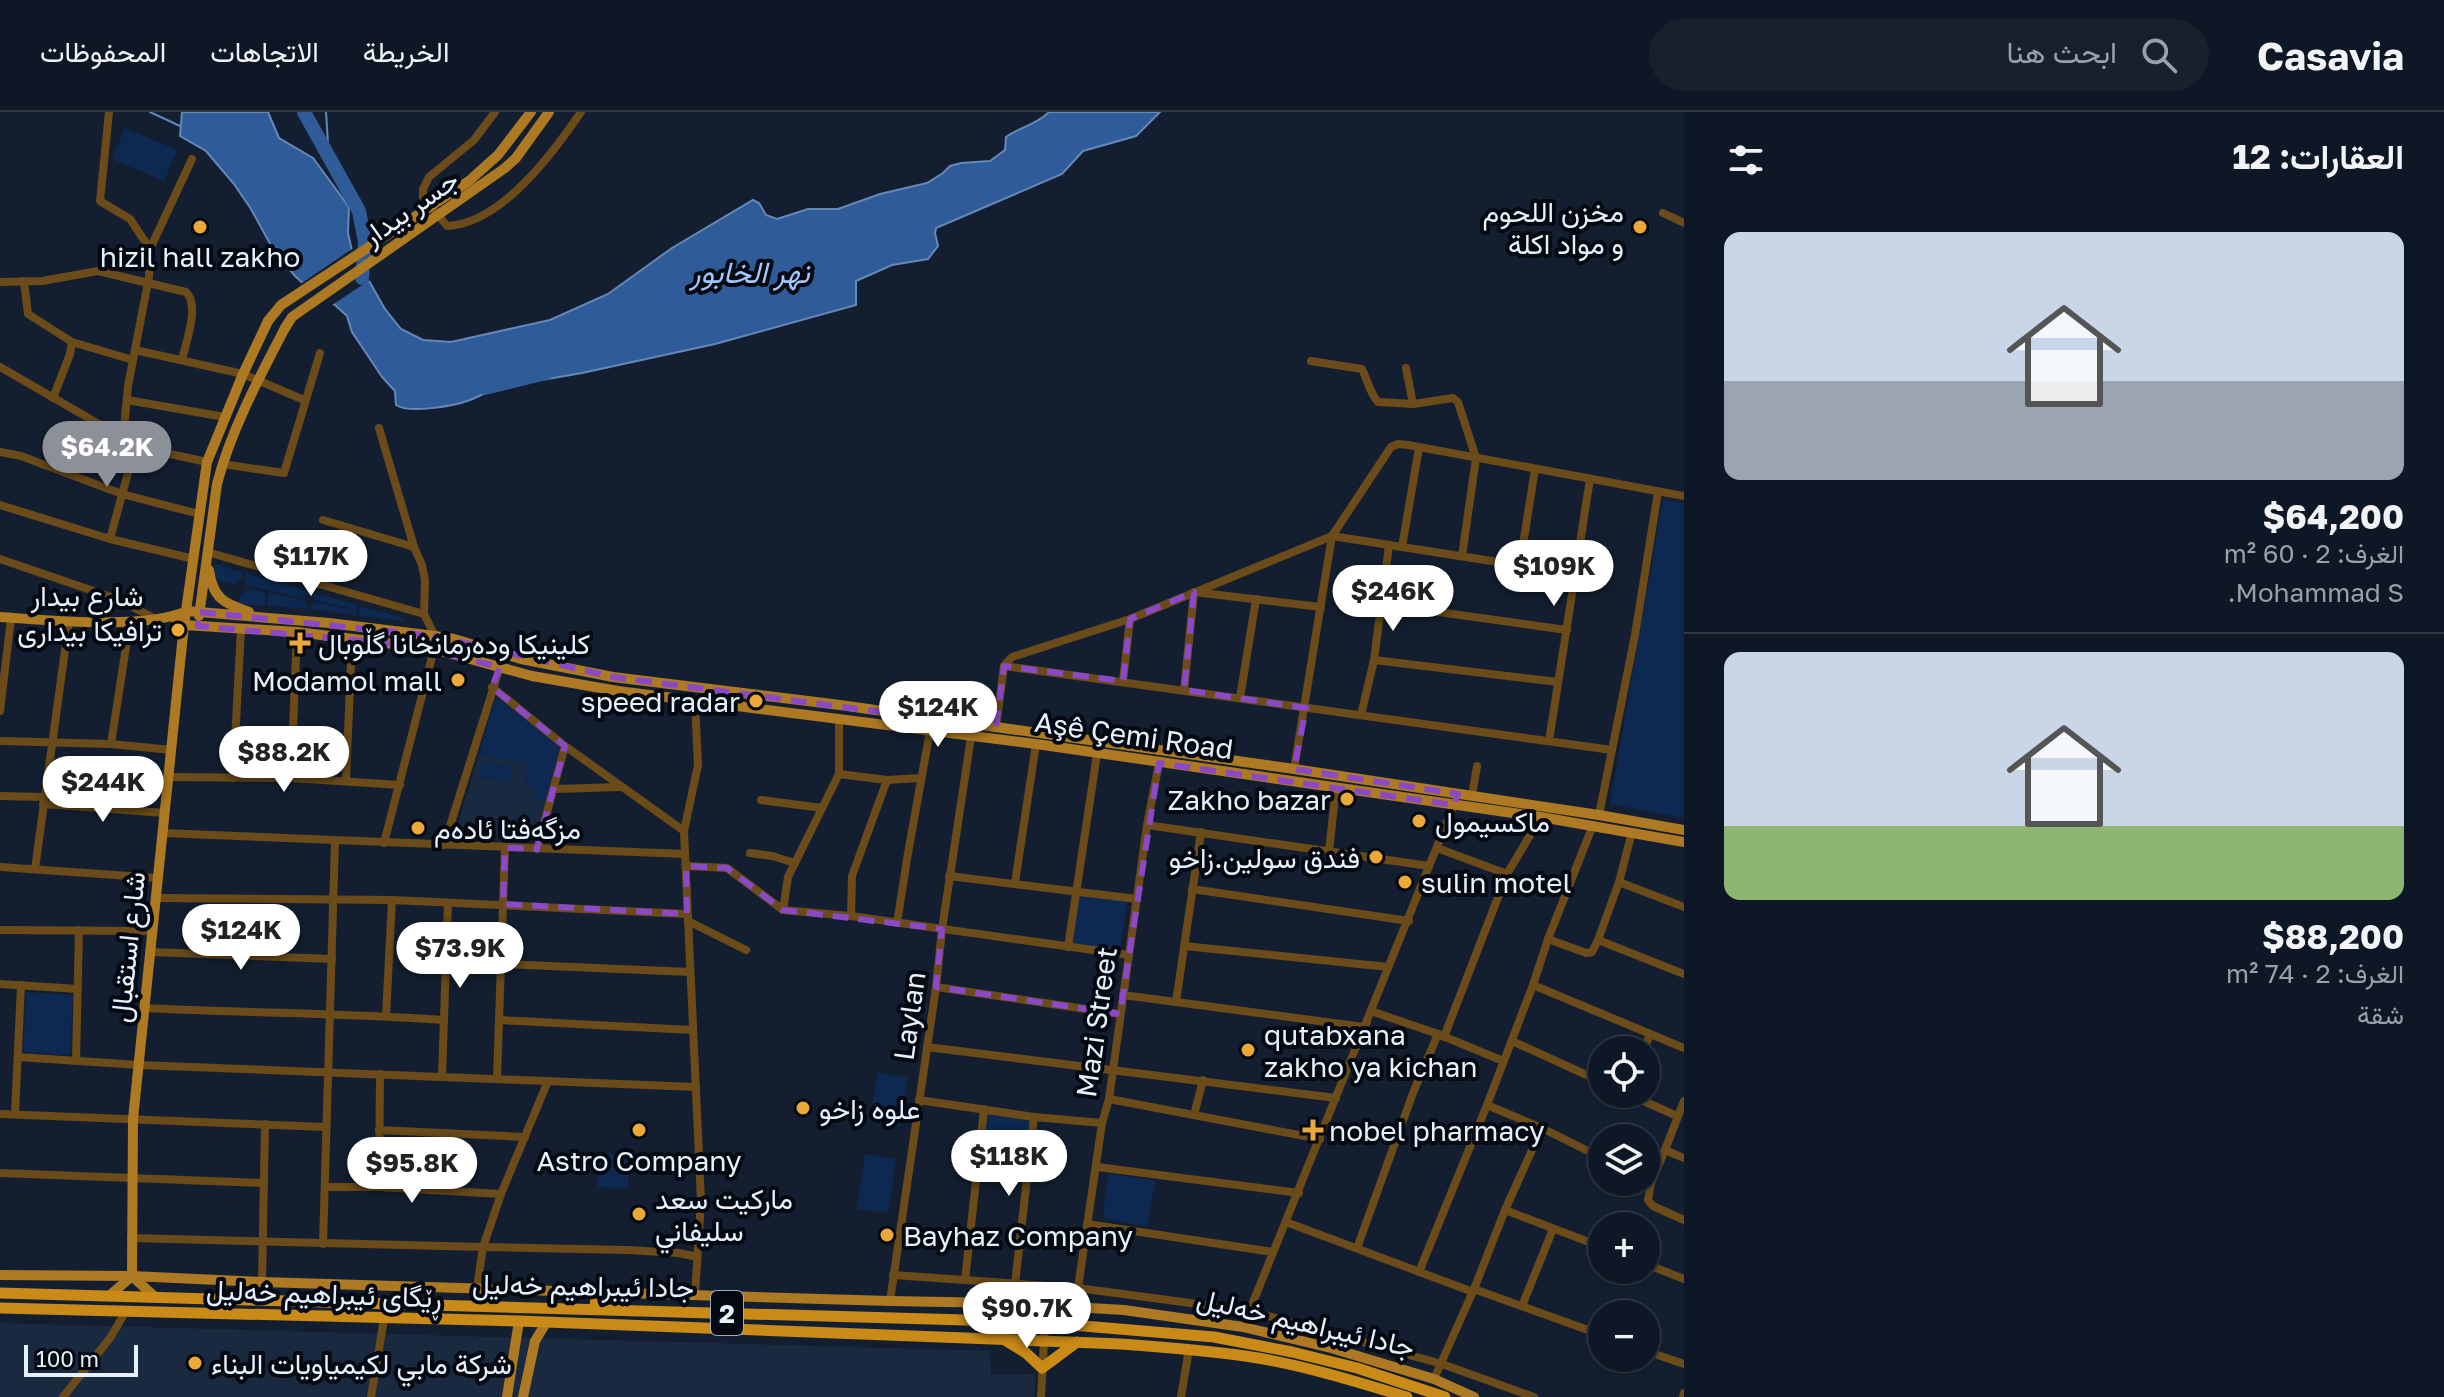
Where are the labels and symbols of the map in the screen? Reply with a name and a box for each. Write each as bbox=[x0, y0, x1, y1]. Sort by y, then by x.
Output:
street label: جسر بيدار bbox=[355, 162, 466, 254]
place label: مخزن اللحوم و مواد اكلة bbox=[1482, 195, 1624, 262]
marker: hizil hall zakho bbox=[191, 218, 209, 236]
marker: مخزن اللحوم و مواد اكلة bbox=[1631, 218, 1649, 236]
place label: hizil hall zakho bbox=[100, 240, 300, 273]
water label: نهر الخابور bbox=[689, 254, 811, 291]
pin: $64.2K bbox=[42, 421, 172, 489]
pin: $117K bbox=[255, 530, 367, 598]
pin: $109K bbox=[1498, 540, 1610, 608]
pin: $246K bbox=[1337, 565, 1449, 633]
street label: شارع بيدار bbox=[30, 579, 143, 615]
place label: ترافيكا بيدارى bbox=[17, 614, 162, 649]
marker: ترافيكا بيدارى bbox=[169, 621, 187, 639]
place label: کلینیکا ودەرمانخانا گڵوبال bbox=[318, 627, 590, 662]
marker: کلینیکا ودەرمانخانا گڵوبال bbox=[289, 632, 311, 654]
place label: Modamol mall bbox=[252, 664, 442, 697]
marker: Modamol mall bbox=[449, 671, 467, 689]
pin: $124K bbox=[882, 681, 994, 749]
place label: speed radar bbox=[581, 685, 740, 718]
marker: speed radar bbox=[747, 692, 765, 710]
street label: Aşê Çemi Road bbox=[1033, 705, 1235, 765]
pin: $88.2K bbox=[219, 726, 349, 794]
pin: $244K bbox=[47, 756, 159, 824]
place label: Zakho bazar bbox=[1167, 783, 1331, 816]
marker: Zakho bazar bbox=[1338, 790, 1356, 808]
place label: ماكسيمول bbox=[1435, 805, 1550, 840]
place label: مزگەفتا ئادەم bbox=[434, 812, 581, 848]
marker: ماكسيمول bbox=[1410, 812, 1428, 830]
marker: مزگەفتا ئادەم bbox=[409, 819, 427, 837]
place label: فندق سولين.زاخو bbox=[1169, 841, 1360, 876]
marker: فندق سولين.زاخو bbox=[1367, 848, 1385, 866]
place label: sulin motel bbox=[1421, 866, 1571, 899]
street label: شارع استقبال bbox=[103, 870, 154, 1024]
marker: sulin motel bbox=[1396, 873, 1414, 891]
pin: $124K bbox=[185, 904, 297, 972]
pin: $73.9K bbox=[395, 922, 525, 990]
street label: Mazi Street bbox=[1069, 945, 1123, 1099]
street label: Laylan bbox=[886, 970, 932, 1062]
place label: qutabxana zakho ya kichan bbox=[1264, 1018, 1477, 1083]
marker: qutabxana zakho ya kichan bbox=[1239, 1041, 1257, 1059]
place label: علوه زاخو bbox=[819, 1092, 920, 1127]
marker: علوه زاخو bbox=[794, 1099, 812, 1117]
place label: nobel pharmacy bbox=[1329, 1114, 1545, 1147]
marker: Astro Company bbox=[630, 1121, 648, 1139]
marker: nobel pharmacy bbox=[1304, 1121, 1322, 1139]
pin: $118K bbox=[953, 1130, 1065, 1198]
pin: $95.8K bbox=[347, 1137, 477, 1205]
place label: Astro Company bbox=[536, 1144, 742, 1177]
place label: ماركيت سعد سليفاني bbox=[655, 1182, 793, 1254]
marker: ماركيت سعد سليفاني bbox=[630, 1205, 648, 1223]
place label: Bayhaz Company bbox=[903, 1219, 1133, 1252]
marker: Bayhaz Company bbox=[878, 1226, 896, 1244]
street label: جادا ئیبراهیم خەلیل bbox=[471, 1267, 694, 1306]
street label: ڕێگای ئیبراهیم خەلیل bbox=[205, 1272, 443, 1321]
street label: جادا ئیبراهیم خەلیل bbox=[1193, 1281, 1418, 1366]
pin: $90.7K bbox=[962, 1282, 1092, 1350]
road number: 2 bbox=[711, 1291, 743, 1335]
scale bar bbox=[24, 1341, 138, 1377]
place label: شركة مابي لكيمياويات البناء bbox=[211, 1347, 512, 1387]
marker: شركة مابي لكيمياويات البناء bbox=[186, 1354, 204, 1372]

